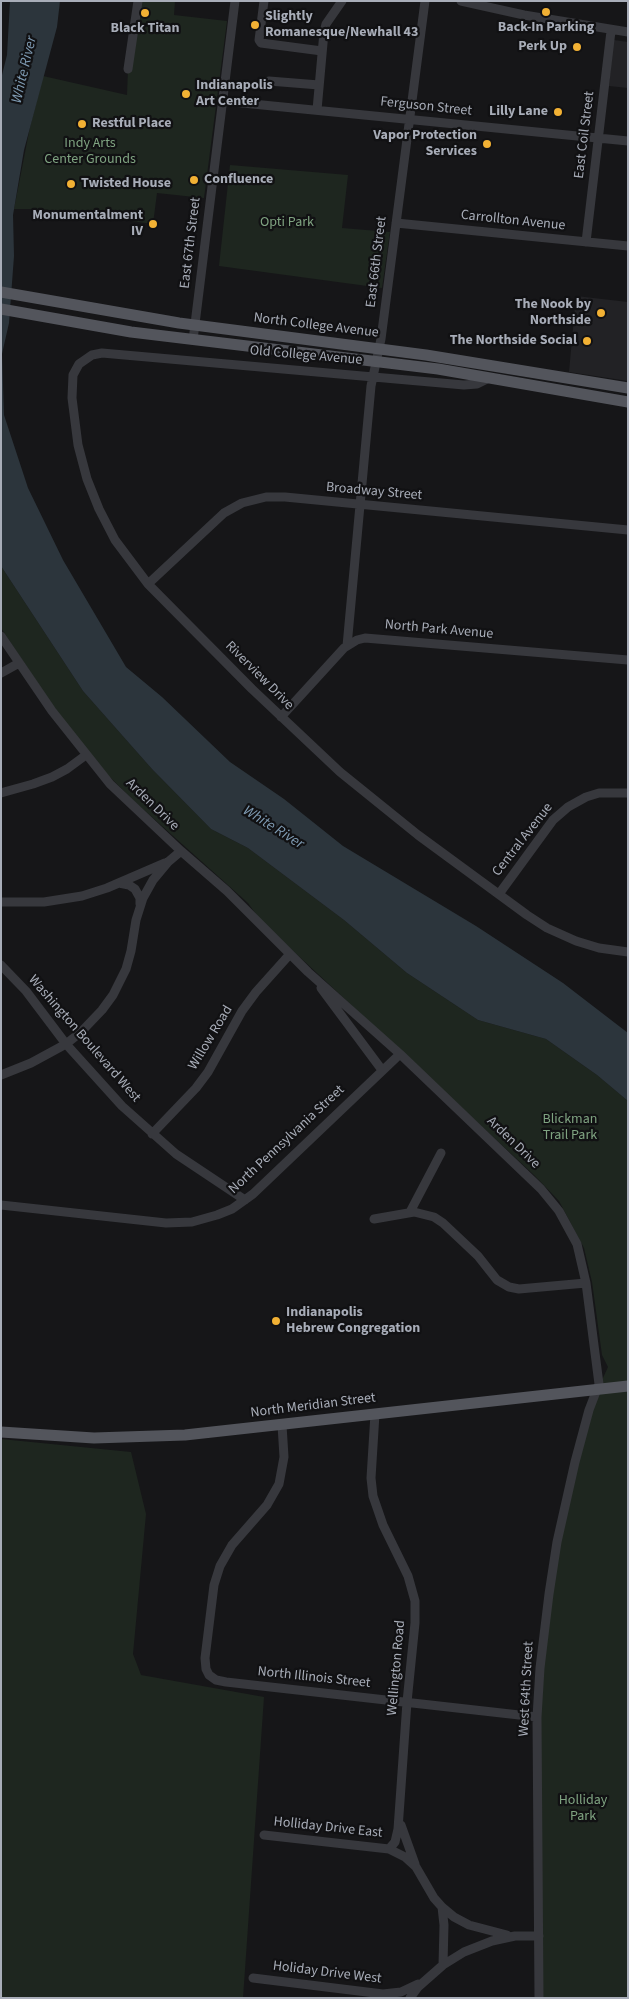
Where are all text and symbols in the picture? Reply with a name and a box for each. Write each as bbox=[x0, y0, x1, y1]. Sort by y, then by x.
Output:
marker: Back-In Parking bbox=[540, 6, 552, 18]
marker: Black Titan bbox=[139, 7, 151, 19]
place label: Slightly Romanesque/Newhall 43 bbox=[265, 9, 418, 41]
marker: Slightly Romanesque/Newhall 43 bbox=[249, 19, 261, 31]
place label: Back-In Parking bbox=[498, 20, 594, 36]
place label: Black Titan bbox=[111, 21, 179, 37]
water label: White River bbox=[9, 35, 41, 105]
place label: Perk Up bbox=[518, 39, 567, 55]
marker: Perk Up bbox=[571, 41, 583, 53]
place label: Indianapolis Art Center bbox=[196, 78, 273, 110]
marker: Indianapolis Art Center bbox=[180, 88, 192, 100]
street label: East Coil Street bbox=[571, 90, 599, 180]
street label: Ferguson Street bbox=[379, 94, 473, 120]
place label: Lilly Lane bbox=[489, 104, 548, 120]
marker: Lilly Lane bbox=[552, 106, 564, 118]
place label: Restful Place bbox=[92, 116, 171, 132]
marker: Restful Place bbox=[76, 118, 88, 130]
place label: Vapor Protection Services bbox=[373, 128, 477, 160]
park label: Indy Arts Center Grounds bbox=[44, 136, 136, 168]
marker: Vapor Protection Services bbox=[481, 138, 493, 150]
place label: Confluence bbox=[204, 172, 273, 188]
marker: Confluence bbox=[188, 174, 200, 186]
place label: Twisted House bbox=[81, 176, 171, 192]
marker: Twisted House bbox=[65, 178, 77, 190]
street label: East 67th Street bbox=[177, 196, 205, 290]
street label: Carrollton Avenue bbox=[460, 207, 566, 235]
place label: Monumentalment IV bbox=[32, 208, 143, 240]
park label: Opti Park bbox=[260, 215, 314, 231]
street label: East 66th Street bbox=[363, 215, 391, 309]
marker: Monumentalment IV bbox=[147, 218, 159, 230]
place label: The Nook by Northside bbox=[515, 297, 591, 330]
marker: The Nook by Northside bbox=[595, 307, 607, 319]
street label: North College Avenue bbox=[252, 310, 380, 342]
place label: The Northside Social bbox=[450, 333, 577, 349]
marker: The Northside Social bbox=[581, 335, 593, 347]
street label: Old College Avenue bbox=[249, 343, 363, 369]
street label: Broadway Street bbox=[325, 479, 423, 505]
street label: North Park Avenue bbox=[384, 617, 494, 643]
street label: Riverview Drive bbox=[221, 638, 297, 714]
street label: Arden Drive bbox=[122, 775, 182, 835]
street label: Central Avenue bbox=[489, 800, 557, 880]
water label: White River bbox=[239, 802, 307, 854]
street label: Washington Boulevard West bbox=[24, 972, 144, 1106]
street label: Willow Road bbox=[185, 1003, 237, 1073]
street label: North Pennsylvania Street bbox=[226, 1082, 348, 1198]
park label: Blickman Trail Park bbox=[543, 1112, 597, 1144]
street label: Arden Drive bbox=[483, 1113, 543, 1173]
place label: Indianapolis Hebrew Congregation bbox=[286, 1305, 420, 1338]
marker: Indianapolis Hebrew Congregation bbox=[270, 1315, 282, 1327]
street label: North Meridian Street bbox=[250, 1390, 376, 1422]
street label: Wellington Road bbox=[384, 1620, 410, 1716]
street label: West 64th Street bbox=[516, 1641, 538, 1737]
street label: North Illinois Street bbox=[257, 1664, 371, 1692]
park label: Holliday Park bbox=[559, 1793, 607, 1825]
street label: Holliday Drive East bbox=[273, 1814, 383, 1842]
street label: Holiday Drive West bbox=[272, 1958, 382, 1988]

